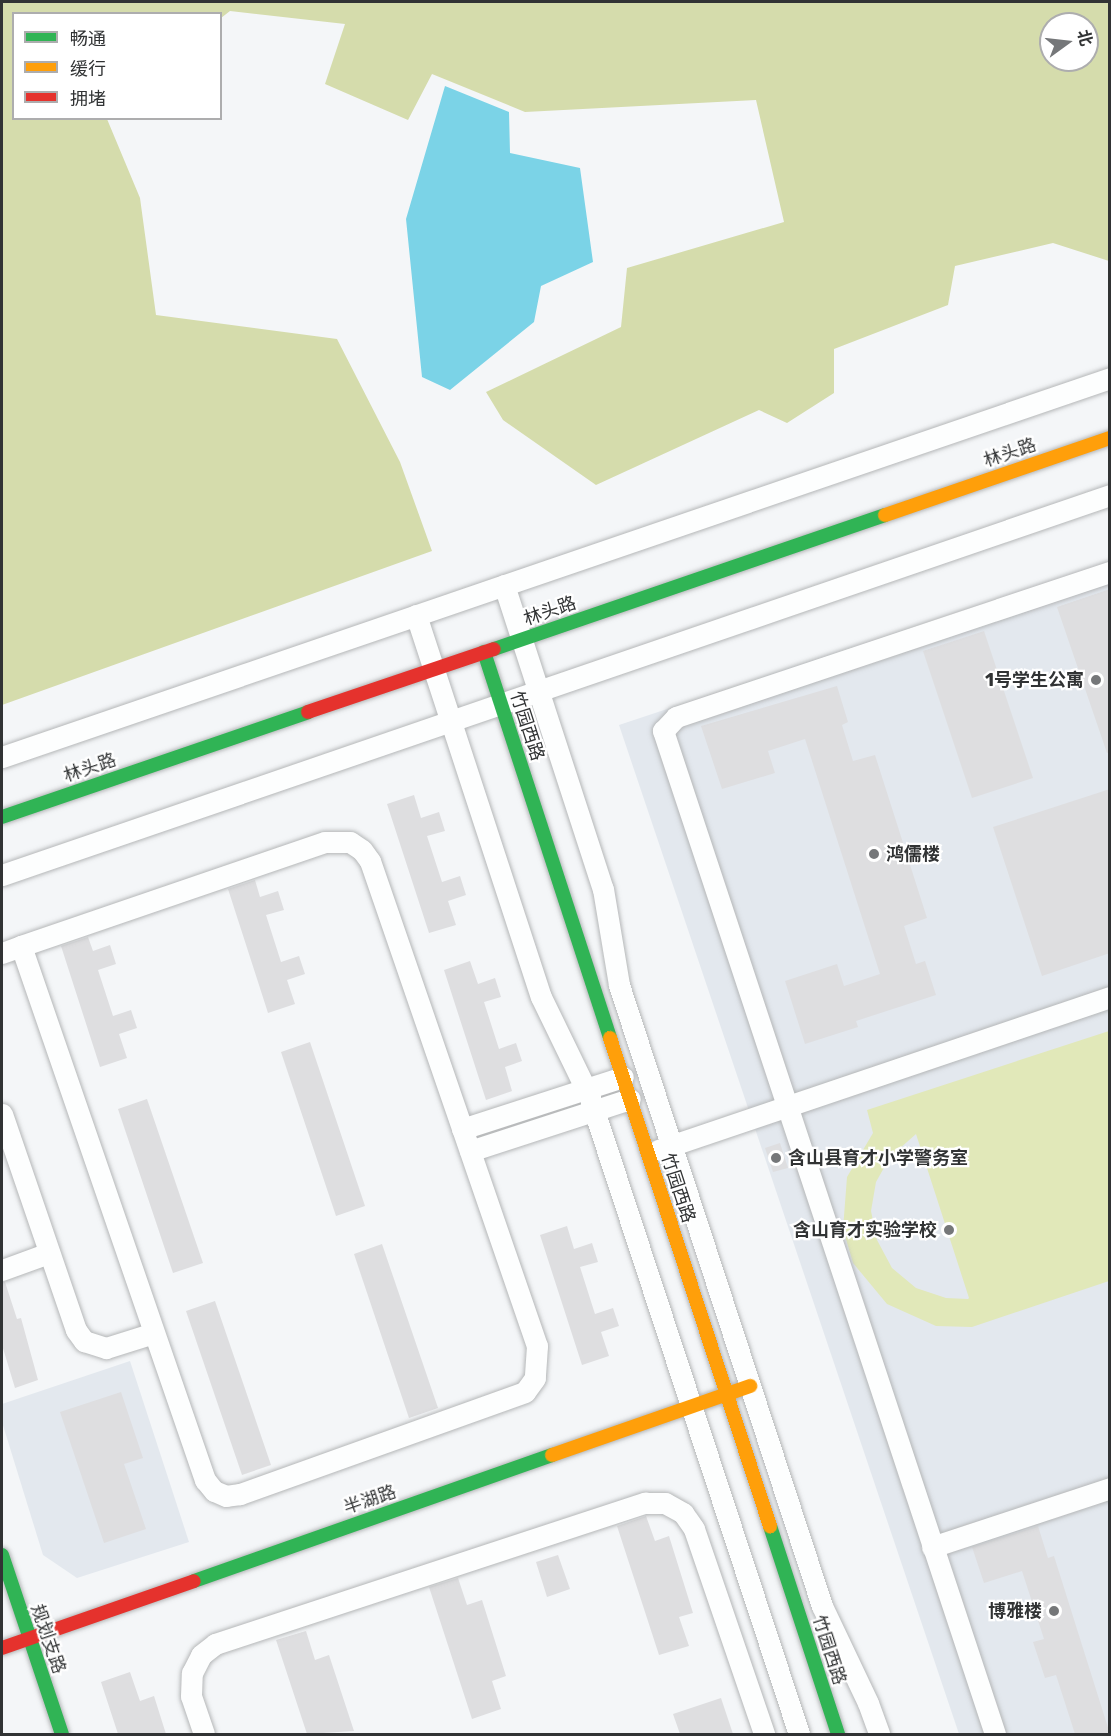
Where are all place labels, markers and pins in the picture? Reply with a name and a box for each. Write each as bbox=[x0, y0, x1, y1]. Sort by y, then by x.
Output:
place label: 1号学生公寓 bbox=[985, 669, 1084, 691]
marker: 1号学生公寓 bbox=[1089, 673, 1103, 687]
place label: 鸿儒楼 bbox=[886, 843, 940, 865]
marker: 鸿儒楼 bbox=[867, 847, 881, 861]
place label: 含山县育才小学警务室 bbox=[788, 1147, 968, 1169]
marker: 含山县育才小学警务室 bbox=[769, 1151, 783, 1165]
place label: 含山育才实验学校 bbox=[793, 1219, 937, 1241]
marker: 含山育才实验学校 bbox=[942, 1223, 956, 1237]
place label: 博雅楼 bbox=[988, 1600, 1042, 1622]
marker: 博雅楼 bbox=[1047, 1604, 1061, 1618]

